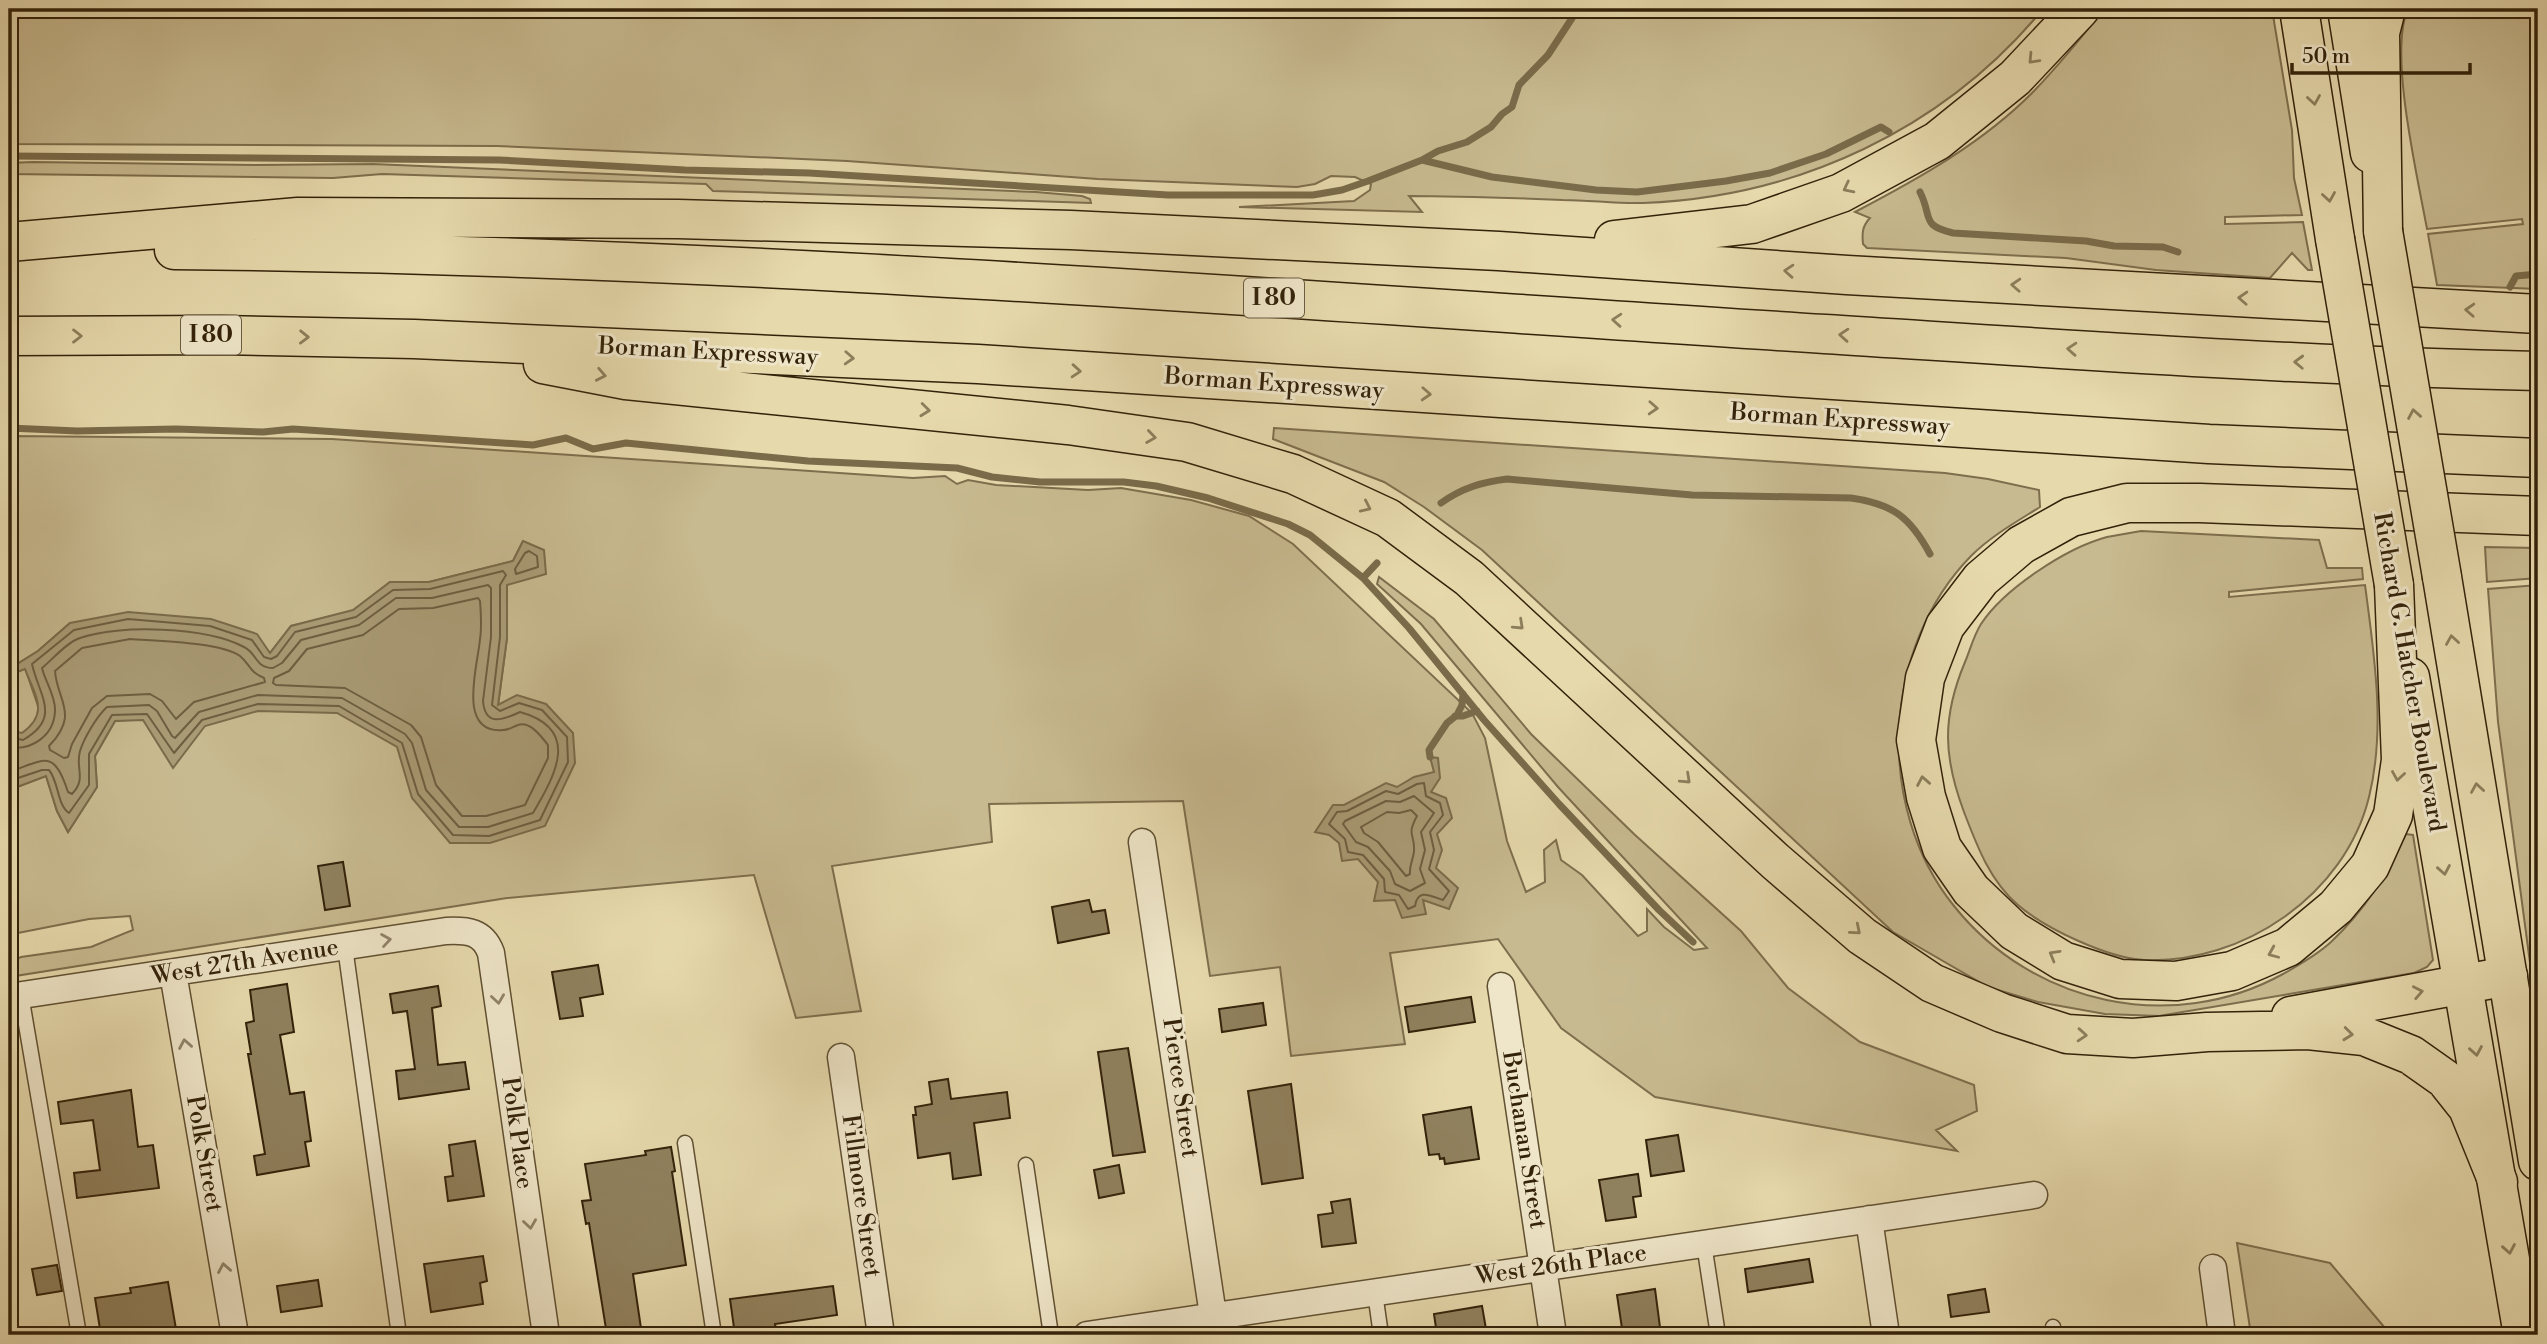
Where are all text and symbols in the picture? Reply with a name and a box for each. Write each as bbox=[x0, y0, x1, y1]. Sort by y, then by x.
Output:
scale bar bbox=[2292, 32, 2470, 76]
text: 50 m bbox=[2302, 44, 2350, 70]
one-way arrow bbox=[2029, 51, 2042, 64]
one-way arrow bbox=[2306, 95, 2321, 106]
one-way arrow bbox=[1843, 180, 1855, 194]
one-way arrow bbox=[2321, 191, 2336, 203]
one-way arrow bbox=[1783, 264, 1794, 279]
one-way arrow bbox=[2010, 277, 2021, 292]
road number: I 80 bbox=[1244, 278, 1304, 318]
one-way arrow bbox=[2237, 290, 2248, 305]
one-way arrow bbox=[2464, 303, 2475, 318]
one-way arrow bbox=[1612, 313, 1623, 328]
road number: I 80 bbox=[181, 316, 241, 354]
one-way arrow bbox=[72, 328, 83, 344]
one-way arrow bbox=[1839, 328, 1850, 343]
one-way arrow bbox=[300, 329, 310, 345]
street label: Borman Expressway bbox=[596, 331, 819, 373]
one-way arrow bbox=[2066, 342, 2077, 357]
one-way arrow bbox=[844, 351, 855, 366]
one-way arrow bbox=[2293, 354, 2304, 369]
street label: Borman Expressway bbox=[1162, 361, 1385, 407]
one-way arrow bbox=[1071, 363, 1082, 378]
one-way arrow bbox=[595, 367, 607, 382]
one-way arrow bbox=[1420, 387, 1431, 402]
street label: Borman Expressway bbox=[1728, 397, 1951, 443]
one-way arrow bbox=[1647, 400, 1658, 415]
one-way arrow bbox=[919, 403, 930, 418]
one-way arrow bbox=[2407, 408, 2422, 419]
one-way arrow bbox=[1145, 429, 1156, 444]
one-way arrow bbox=[1358, 499, 1371, 513]
street label: Richard G. Hatcher Boulevard bbox=[2366, 510, 2452, 834]
one-way arrow bbox=[1511, 616, 1524, 629]
one-way arrow bbox=[2445, 634, 2460, 646]
one-way arrow bbox=[2391, 770, 2406, 782]
one-way arrow bbox=[1678, 771, 1691, 783]
one-way arrow bbox=[1916, 775, 1931, 787]
one-way arrow bbox=[2470, 782, 2485, 794]
one-way arrow bbox=[2436, 864, 2451, 876]
one-way arrow bbox=[1847, 922, 1860, 934]
street label: West 27th Avenue bbox=[148, 932, 341, 992]
one-way arrow bbox=[380, 933, 392, 948]
one-way arrow bbox=[2268, 945, 2280, 959]
one-way arrow bbox=[2049, 951, 2062, 964]
one-way arrow bbox=[2412, 986, 2424, 1001]
one-way arrow bbox=[490, 993, 505, 1005]
street label: Pierce Street bbox=[1155, 1016, 1205, 1160]
one-way arrow bbox=[2077, 1027, 2088, 1042]
one-way arrow bbox=[2342, 1027, 2354, 1042]
one-way arrow bbox=[178, 1038, 193, 1050]
one-way arrow bbox=[2468, 1045, 2483, 1057]
street label: Buchanan Street bbox=[1495, 1048, 1553, 1232]
street label: Polk Place bbox=[494, 1075, 540, 1191]
street label: Polk Street bbox=[179, 1093, 229, 1215]
street label: Fillmore Street bbox=[835, 1112, 887, 1280]
one-way arrow bbox=[522, 1219, 537, 1230]
street label: West 26th Place bbox=[1472, 1238, 1649, 1292]
one-way arrow bbox=[2501, 1243, 2516, 1255]
one-way arrow bbox=[217, 1262, 232, 1274]

